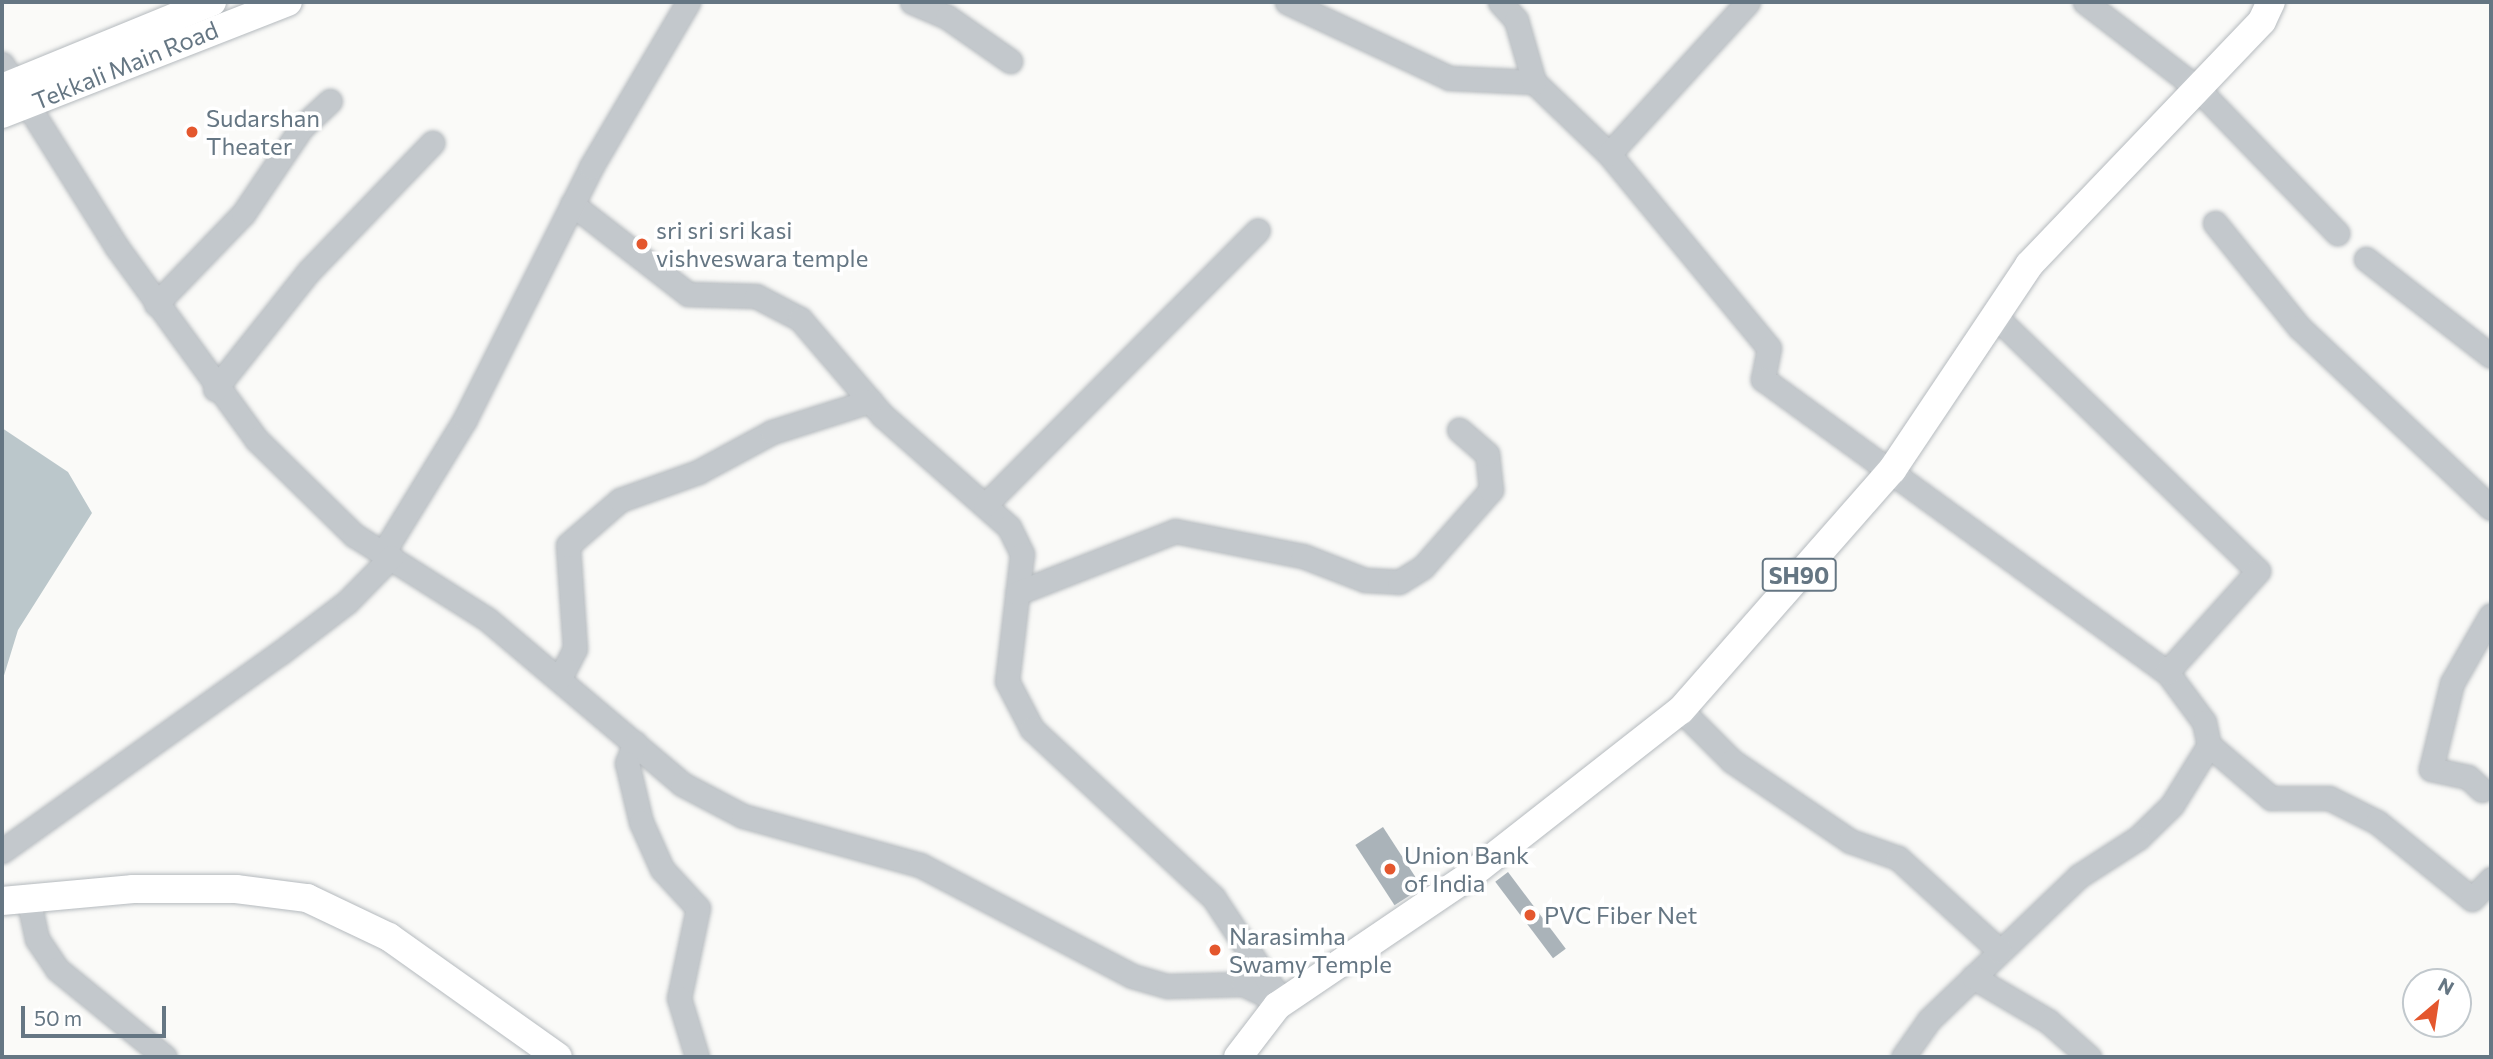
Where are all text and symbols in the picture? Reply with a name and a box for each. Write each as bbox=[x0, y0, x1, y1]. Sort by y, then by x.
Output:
street label: Tekkali Main Road bbox=[28, 15, 222, 115]
place label: Sudarshan Theater bbox=[206, 104, 320, 160]
marker: Sudarshan Theater bbox=[184, 124, 200, 140]
place label: sri sri sri kasi vishveswara temple bbox=[656, 216, 868, 272]
marker: sri sri sri kasi vishveswara temple bbox=[634, 236, 650, 252]
road number: SH90 bbox=[1760, 555, 1838, 594]
place label: Union Bank of India bbox=[1404, 841, 1529, 897]
marker: Union Bank of India bbox=[1382, 861, 1398, 877]
place label: PVC Fiber Net bbox=[1544, 901, 1697, 929]
marker: PVC Fiber Net bbox=[1522, 907, 1538, 923]
place label: Narasimha Swamy Temple bbox=[1229, 922, 1392, 978]
marker: Narasimha Swamy Temple bbox=[1207, 942, 1223, 958]
north arrow bbox=[2402, 968, 2472, 1038]
text: N bbox=[2435, 972, 2458, 999]
scale bar bbox=[24, 992, 170, 1036]
text: 50 m bbox=[34, 1005, 82, 1030]

